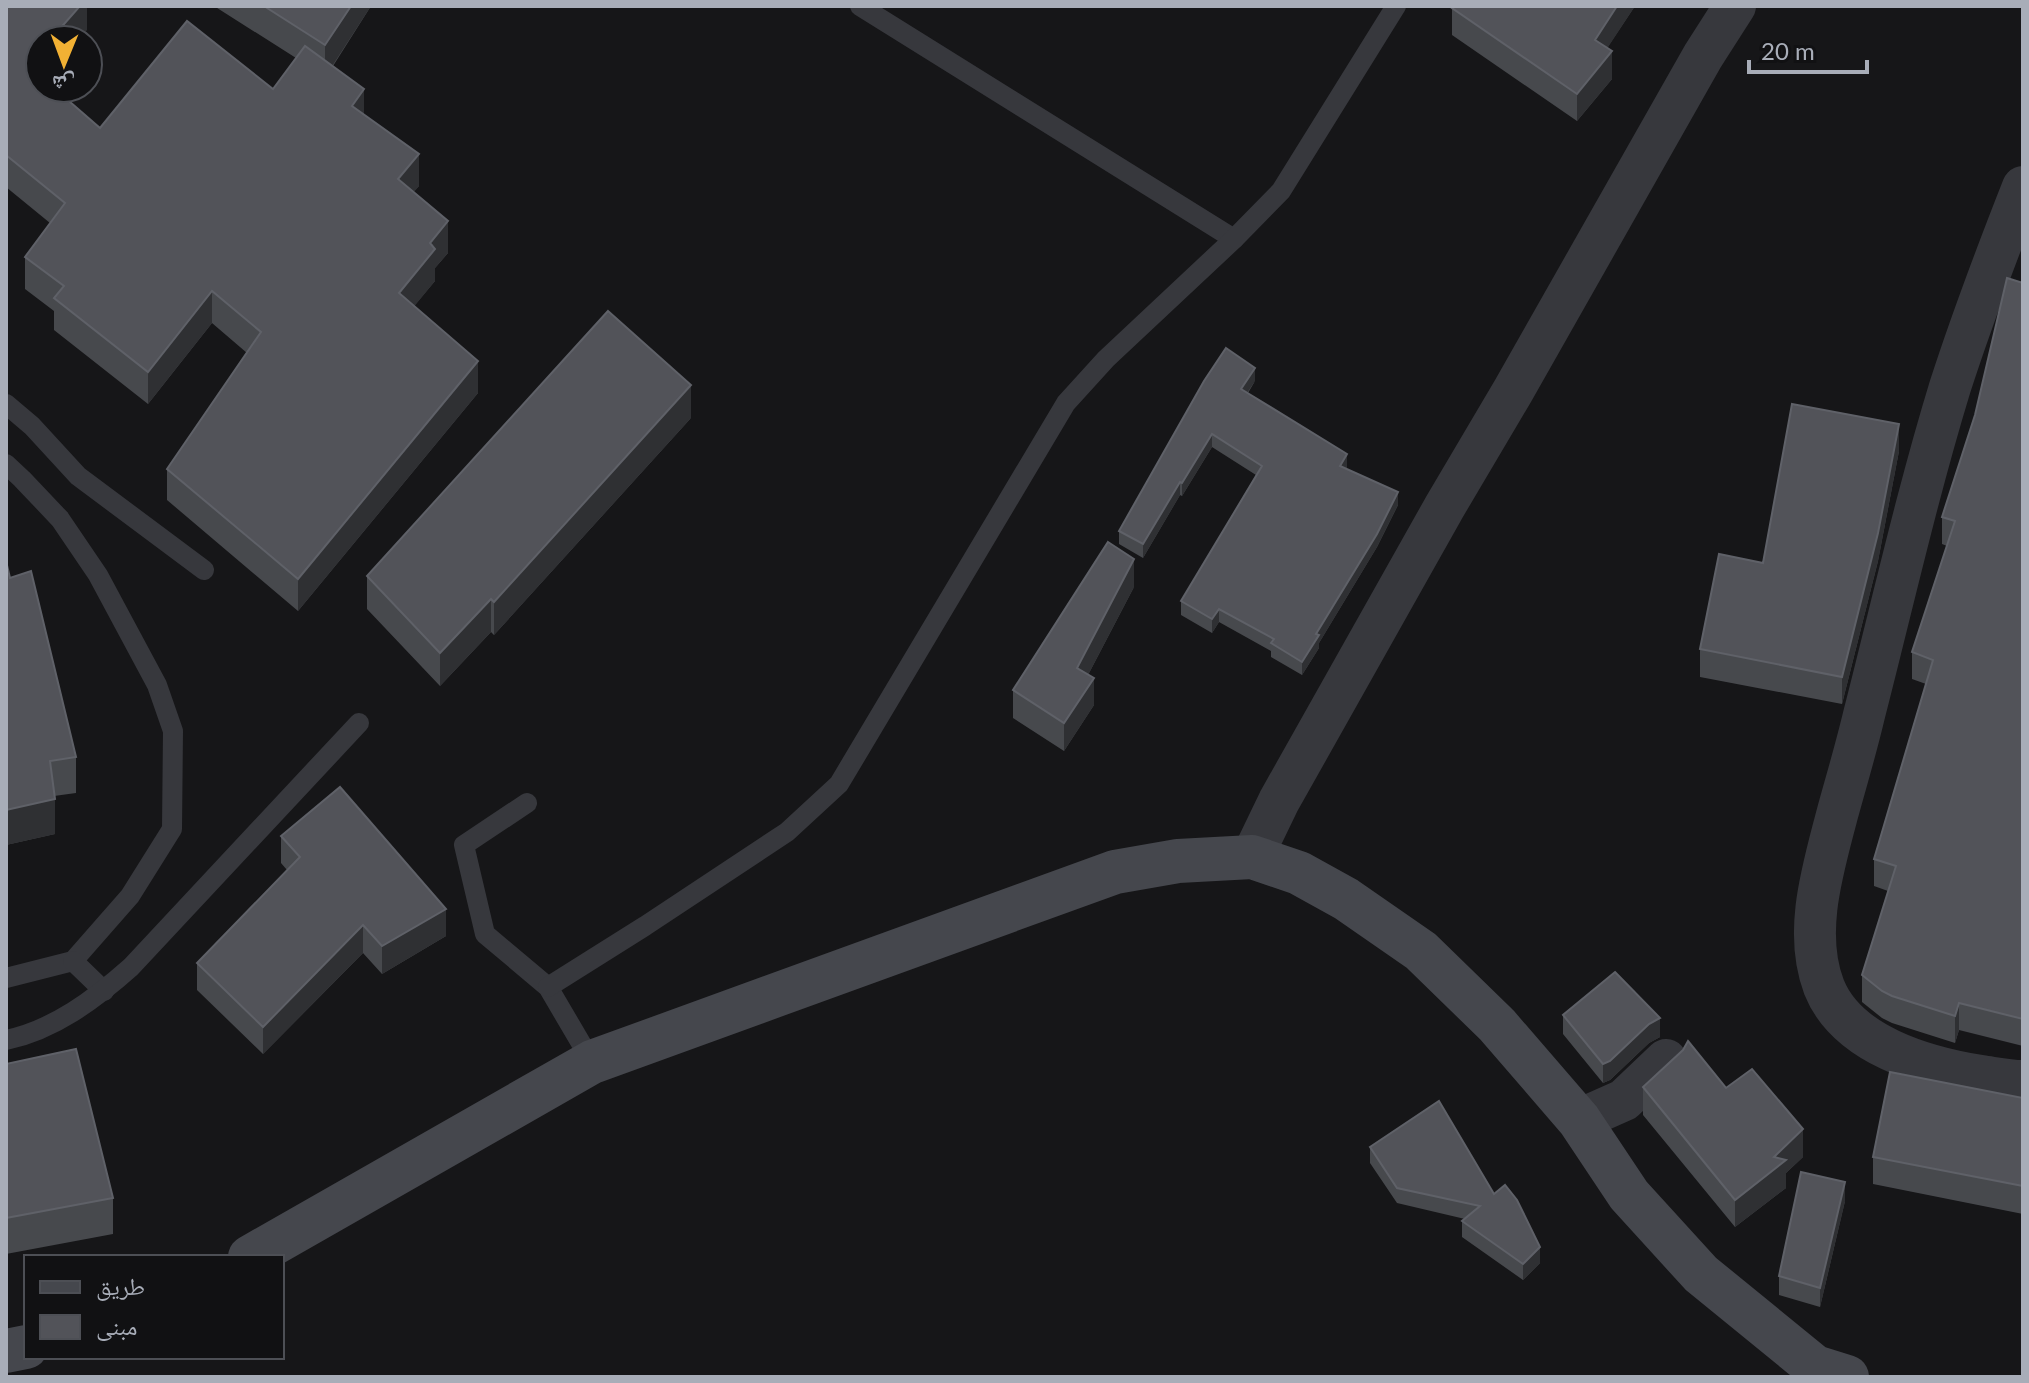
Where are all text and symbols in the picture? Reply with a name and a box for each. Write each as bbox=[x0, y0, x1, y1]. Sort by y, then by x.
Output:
north arrow bbox=[24, 24, 104, 104]
scale bar bbox=[1749, 24, 1867, 74]
text: 20 m bbox=[1761, 36, 1815, 65]
text: ش bbox=[52, 70, 76, 98]
legend bbox=[24, 1255, 284, 1359]
text: طريق bbox=[96, 1271, 145, 1301]
text: مبنى bbox=[96, 1311, 137, 1341]

